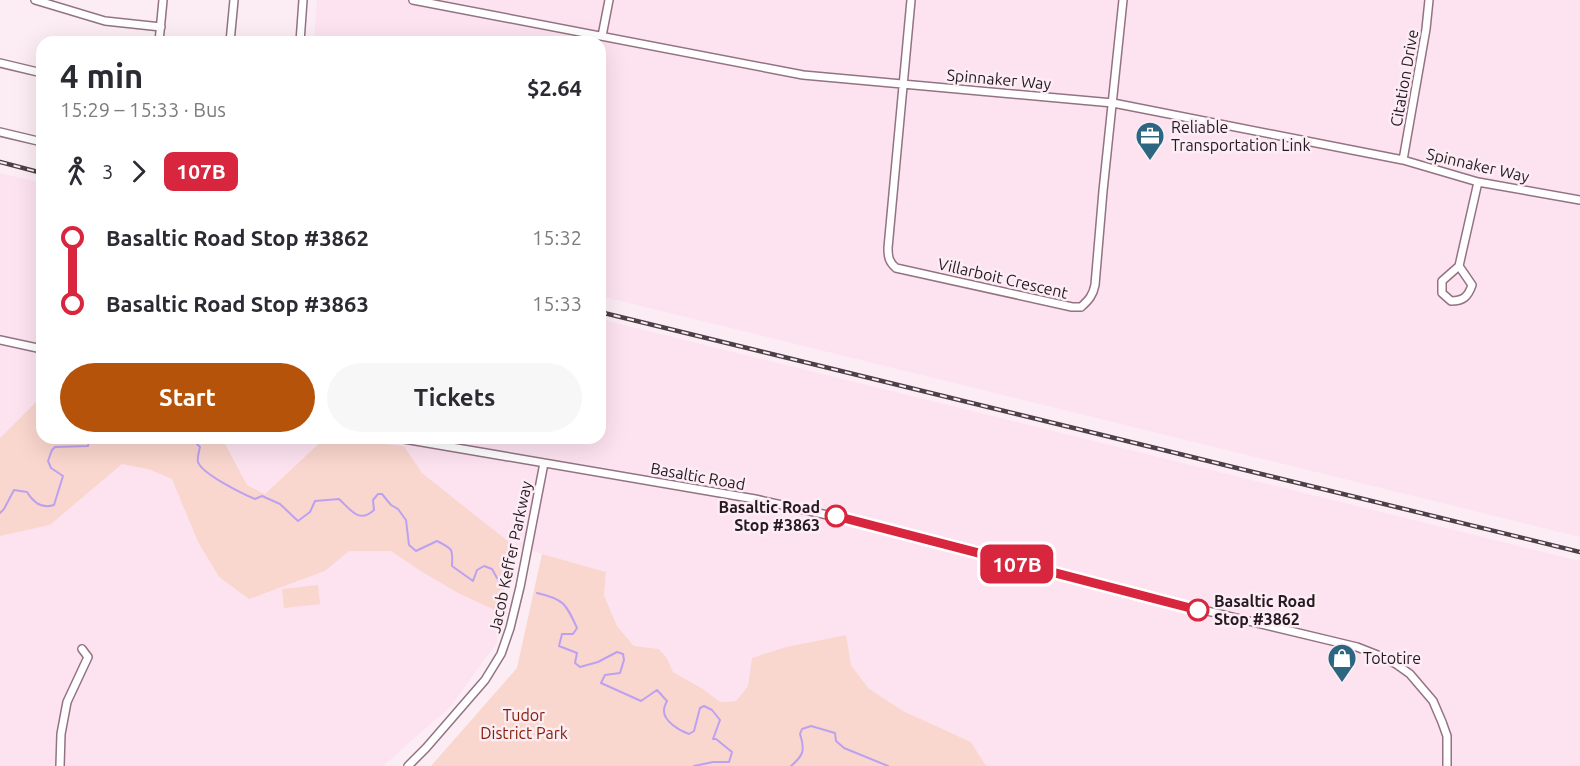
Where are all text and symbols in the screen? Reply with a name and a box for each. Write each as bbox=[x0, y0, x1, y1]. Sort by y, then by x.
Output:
street label: Citation Drive bbox=[1387, 28, 1421, 128]
text: 4 min bbox=[60, 57, 143, 94]
street label: Spinnaker Way bbox=[946, 65, 1052, 93]
text: $2.64 bbox=[527, 75, 582, 100]
text: 15:29 – 15:33 · Bus bbox=[60, 98, 226, 121]
place label: Reliable Transportation Link bbox=[1171, 118, 1311, 154]
office icon: Reliable Transportation Link bbox=[1134, 120, 1166, 162]
street label: Spinnaker Way bbox=[1425, 144, 1531, 186]
icon: walk bbox=[60, 155, 93, 188]
icon: forward bbox=[122, 155, 155, 188]
text: 107B bbox=[176, 159, 226, 183]
text: 3 bbox=[102, 160, 113, 183]
text: Basaltic Road Stop #3862 bbox=[106, 225, 369, 250]
text: 15:32 bbox=[532, 226, 582, 249]
street label: Villarboit Crescent bbox=[936, 254, 1071, 302]
text: Basaltic Road Stop #3863 bbox=[106, 291, 369, 316]
text: 15:33 bbox=[532, 292, 582, 315]
button: Start bbox=[60, 363, 315, 432]
button: Tickets bbox=[327, 363, 582, 432]
street label: Basaltic Road bbox=[649, 459, 747, 493]
street label: Jacob Keffer Parkway bbox=[485, 479, 535, 635]
place label: Basaltic Road Stop #3863 bbox=[719, 498, 820, 534]
marker: Basaltic Road Stop #3863 bbox=[825, 505, 847, 527]
line badge: 107B bbox=[975, 544, 1059, 584]
text: 107B bbox=[992, 552, 1042, 576]
place label: Basaltic Road Stop #3862 bbox=[1214, 592, 1315, 628]
marker: Basaltic Road Stop #3862 bbox=[1187, 599, 1209, 621]
shop icon: Tototire bbox=[1326, 642, 1358, 684]
place label: Tototire bbox=[1363, 649, 1421, 667]
park label: Tudor District Park bbox=[480, 706, 568, 742]

